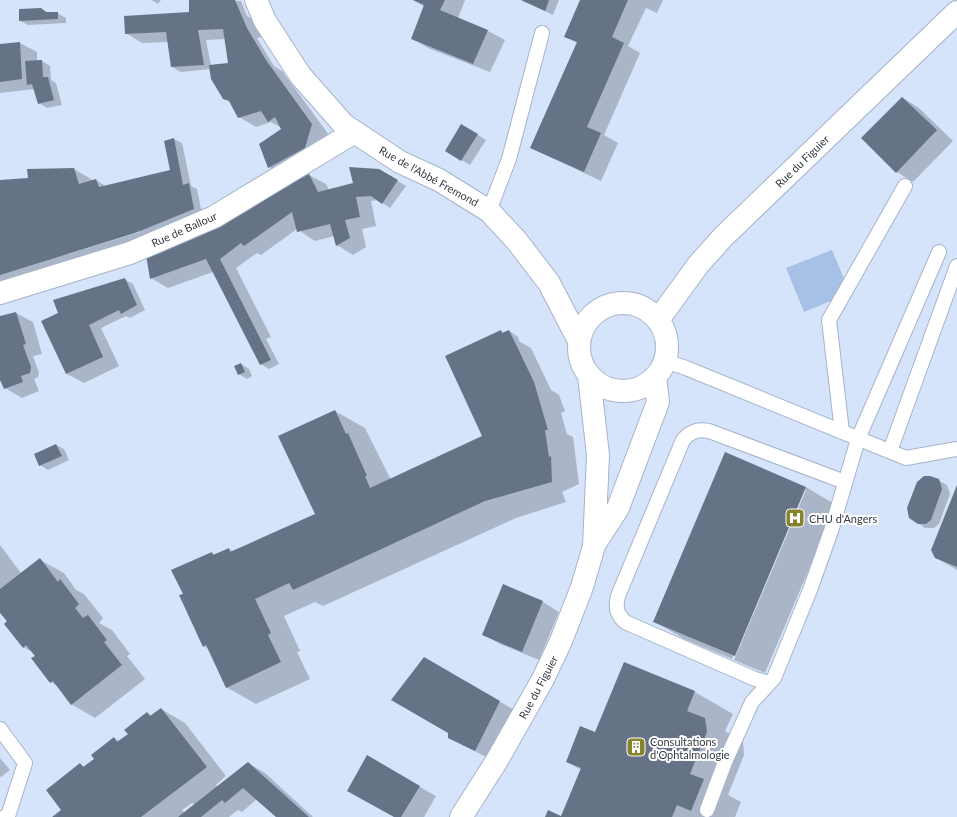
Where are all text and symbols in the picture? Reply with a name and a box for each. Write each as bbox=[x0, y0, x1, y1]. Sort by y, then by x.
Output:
street label: Rue du Figuier bbox=[772, 132, 832, 190]
street label: Rue de l'Abbé Fremond bbox=[377, 143, 481, 209]
street label: Rue de Ballour bbox=[149, 209, 219, 249]
hospital icon: CHU d'Angers bbox=[784, 507, 806, 529]
place label: CHU d'Angers bbox=[809, 512, 877, 525]
street label: Rue du Figuier bbox=[516, 653, 560, 721]
place label: Consultations d'Ophtalmologie bbox=[650, 735, 730, 761]
building icon: Consultations d'Ophtalmologie bbox=[625, 736, 647, 758]

